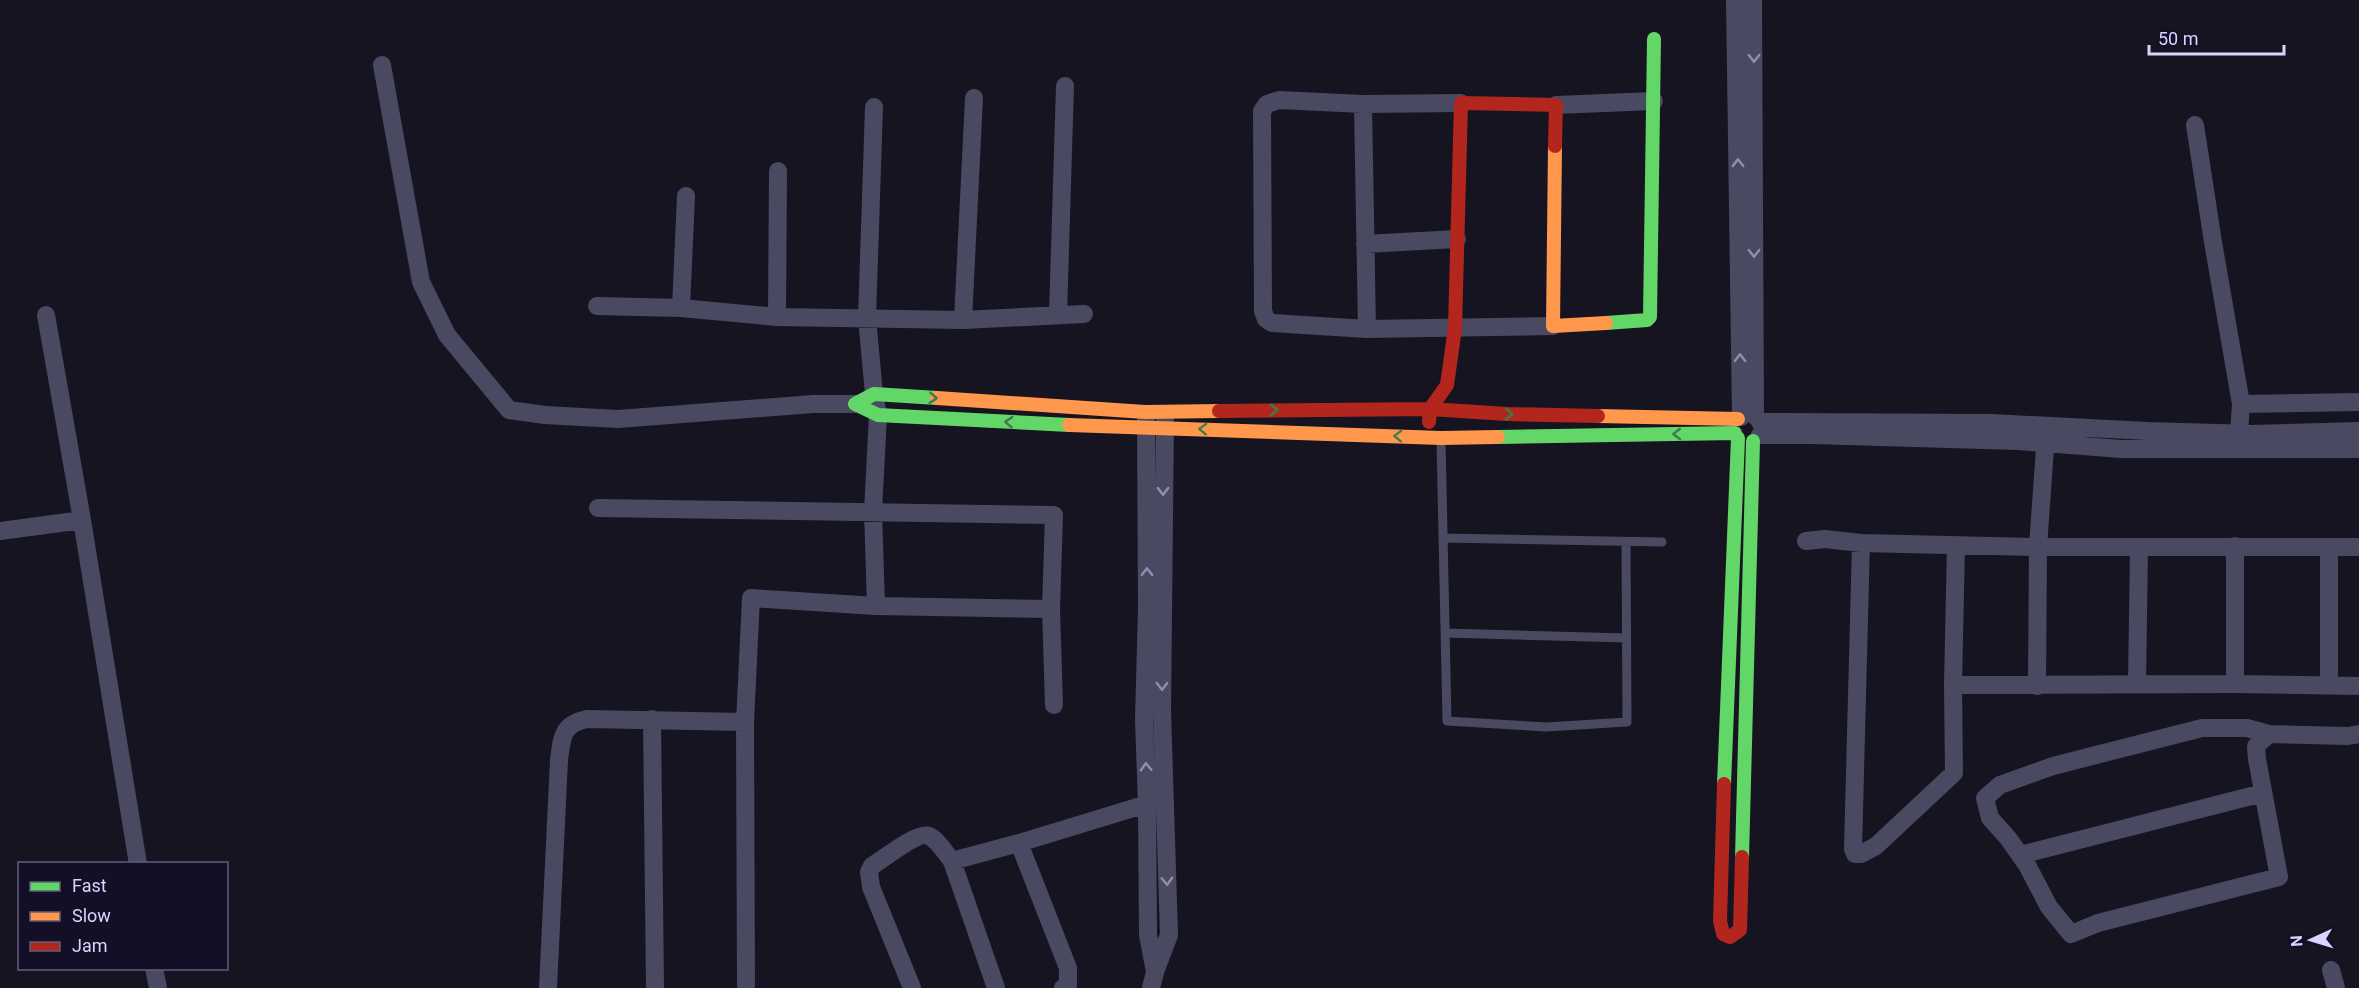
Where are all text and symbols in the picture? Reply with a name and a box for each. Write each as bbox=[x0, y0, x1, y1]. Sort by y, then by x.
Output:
scale bar bbox=[2149, 18, 2284, 56]
text: 50 m bbox=[2158, 28, 2198, 49]
one-way arrow bbox=[1748, 54, 1760, 63]
one-way arrow bbox=[1732, 159, 1744, 168]
one-way arrow bbox=[1748, 249, 1760, 258]
one-way arrow bbox=[1734, 354, 1747, 363]
one-way arrow bbox=[928, 391, 937, 404]
one-way arrow bbox=[1270, 404, 1279, 416]
one-way arrow bbox=[1505, 408, 1514, 420]
one-way arrow bbox=[1004, 416, 1013, 429]
one-way arrow bbox=[1199, 422, 1208, 435]
one-way arrow bbox=[1672, 428, 1681, 440]
one-way arrow bbox=[1394, 430, 1403, 442]
one-way arrow bbox=[1157, 486, 1169, 495]
one-way arrow bbox=[1141, 568, 1153, 577]
one-way arrow bbox=[1156, 681, 1168, 690]
one-way arrow bbox=[1140, 763, 1152, 772]
legend bbox=[18, 862, 228, 970]
text: Fast bbox=[72, 875, 107, 896]
one-way arrow bbox=[1161, 876, 1173, 885]
text: Slow bbox=[72, 905, 111, 926]
north arrow bbox=[2281, 910, 2341, 970]
text: Jam bbox=[72, 935, 108, 956]
text: N bbox=[2287, 935, 2306, 947]

